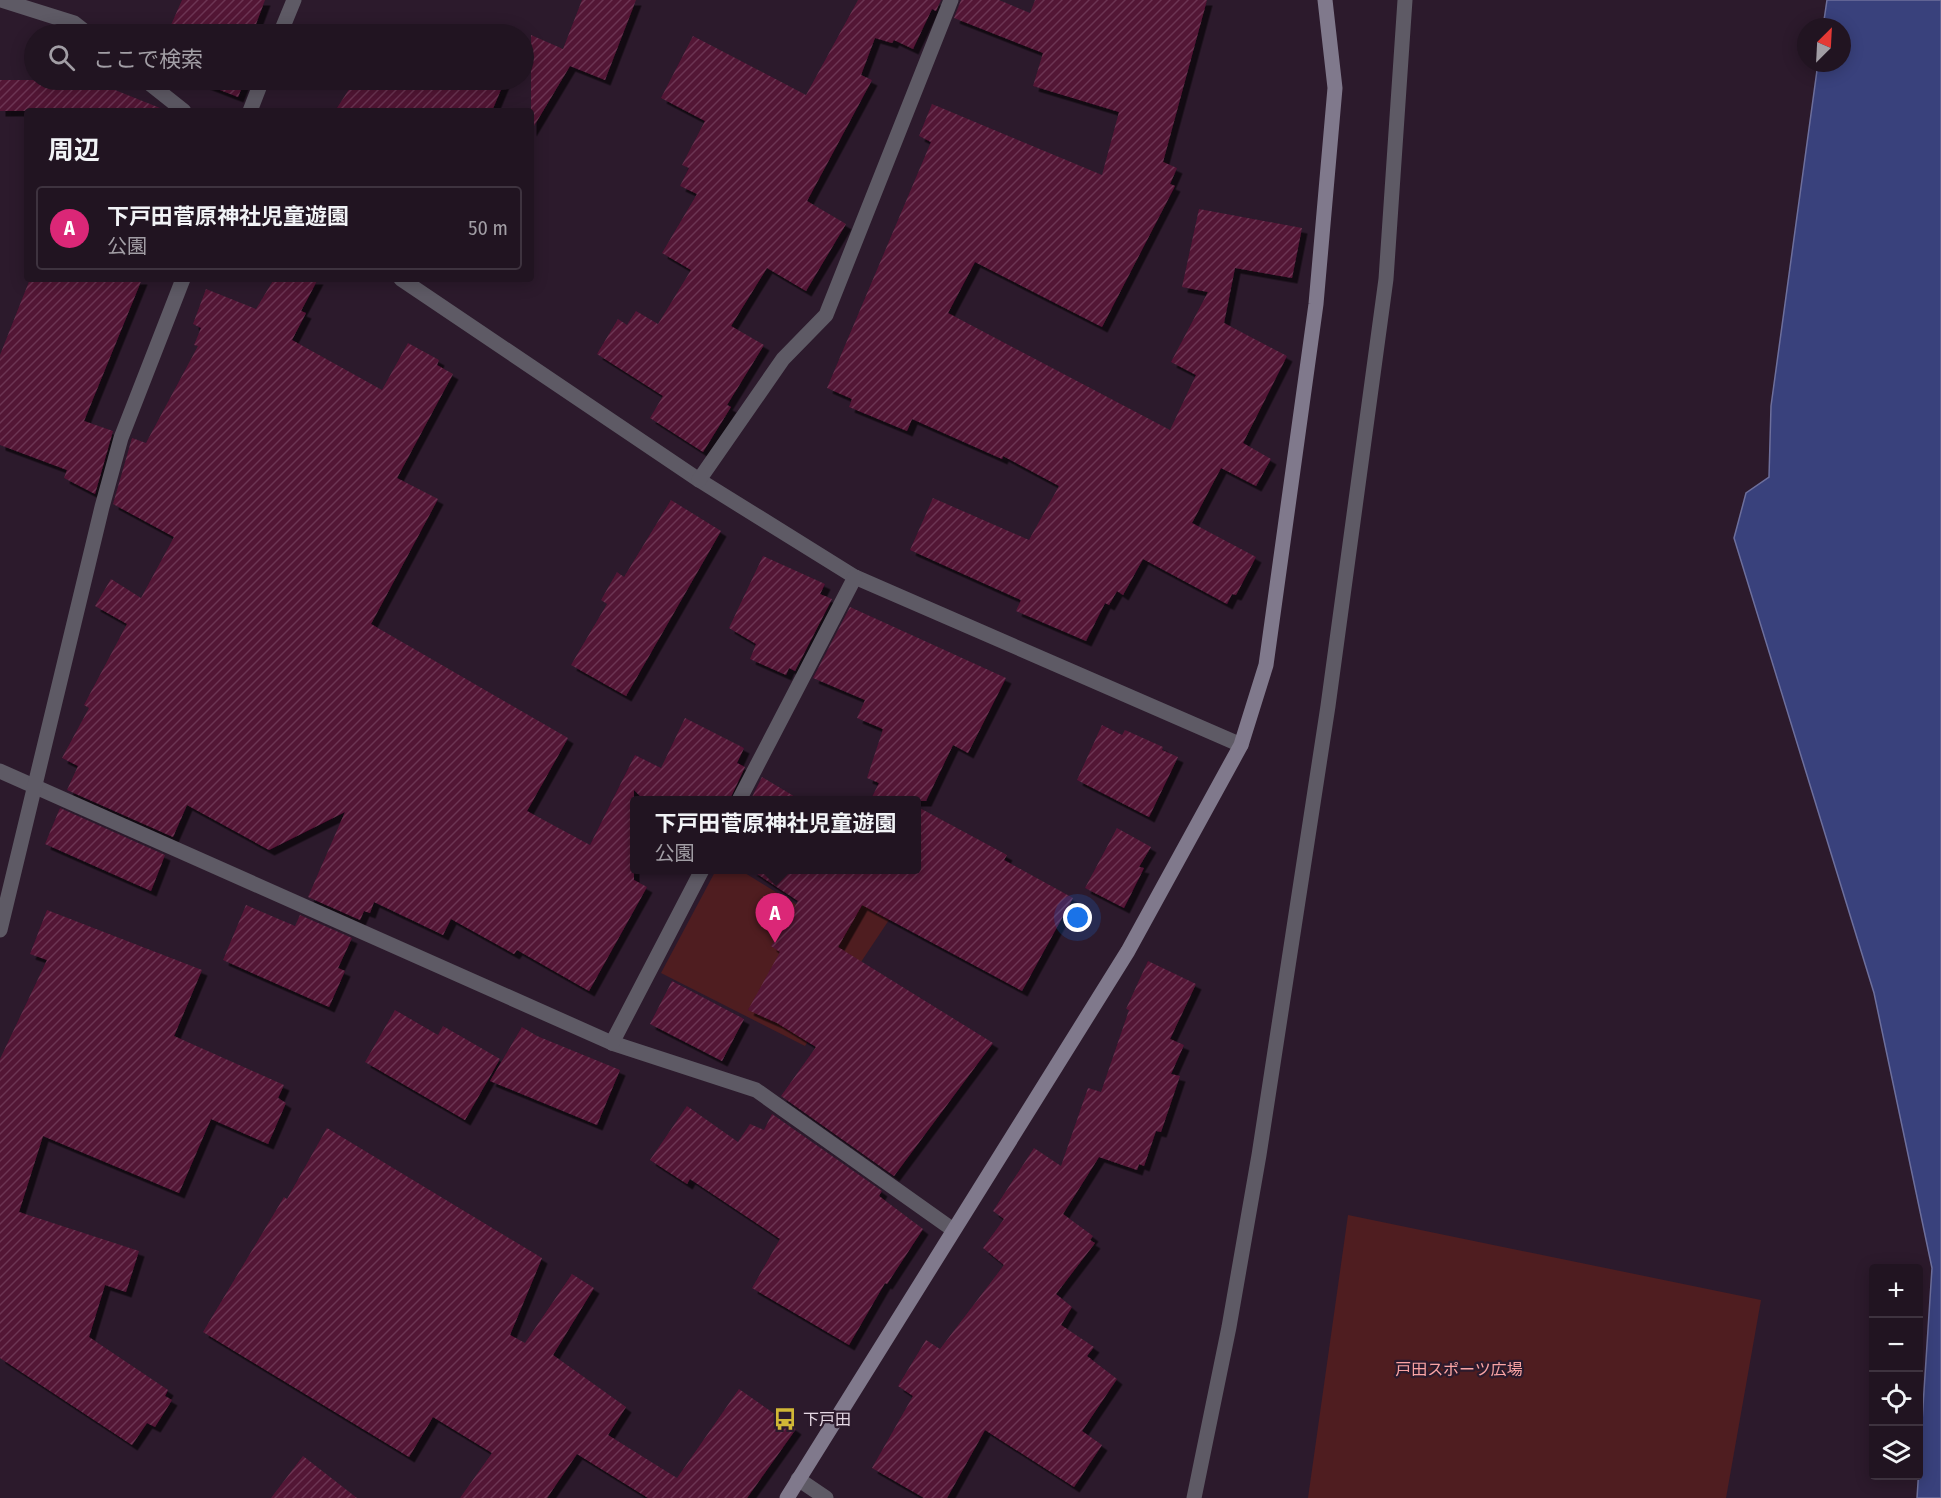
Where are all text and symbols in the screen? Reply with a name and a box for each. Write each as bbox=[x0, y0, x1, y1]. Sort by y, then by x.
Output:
north arrow bbox=[1797, 18, 1851, 72]
search box bbox=[24, 24, 534, 90]
icon: search bbox=[45, 41, 78, 74]
text: ここで検索 bbox=[93, 46, 203, 73]
text: 周辺 bbox=[48, 135, 100, 166]
text: 下戸田菅原神社児童遊園 bbox=[107, 203, 349, 230]
text: A bbox=[64, 216, 75, 240]
text: 50 m bbox=[468, 216, 508, 240]
text: 公園 bbox=[107, 234, 147, 258]
popup bbox=[630, 796, 921, 874]
text: 下戸田菅原神社児童遊園 bbox=[654, 810, 897, 837]
text: 公園 bbox=[654, 841, 694, 865]
pin: A bbox=[756, 894, 794, 943]
your location bbox=[1063, 903, 1092, 932]
map controls bbox=[1869, 1264, 1923, 1480]
button: + bbox=[1869, 1264, 1923, 1318]
button: − bbox=[1869, 1318, 1923, 1372]
park label: 戸田スポーツ広場 bbox=[1395, 1360, 1523, 1379]
button: locate bbox=[1869, 1372, 1923, 1426]
bus stop icon: 下戸田 bbox=[772, 1406, 798, 1432]
place label: 下戸田 bbox=[803, 1410, 851, 1429]
button: layers bbox=[1869, 1426, 1923, 1480]

